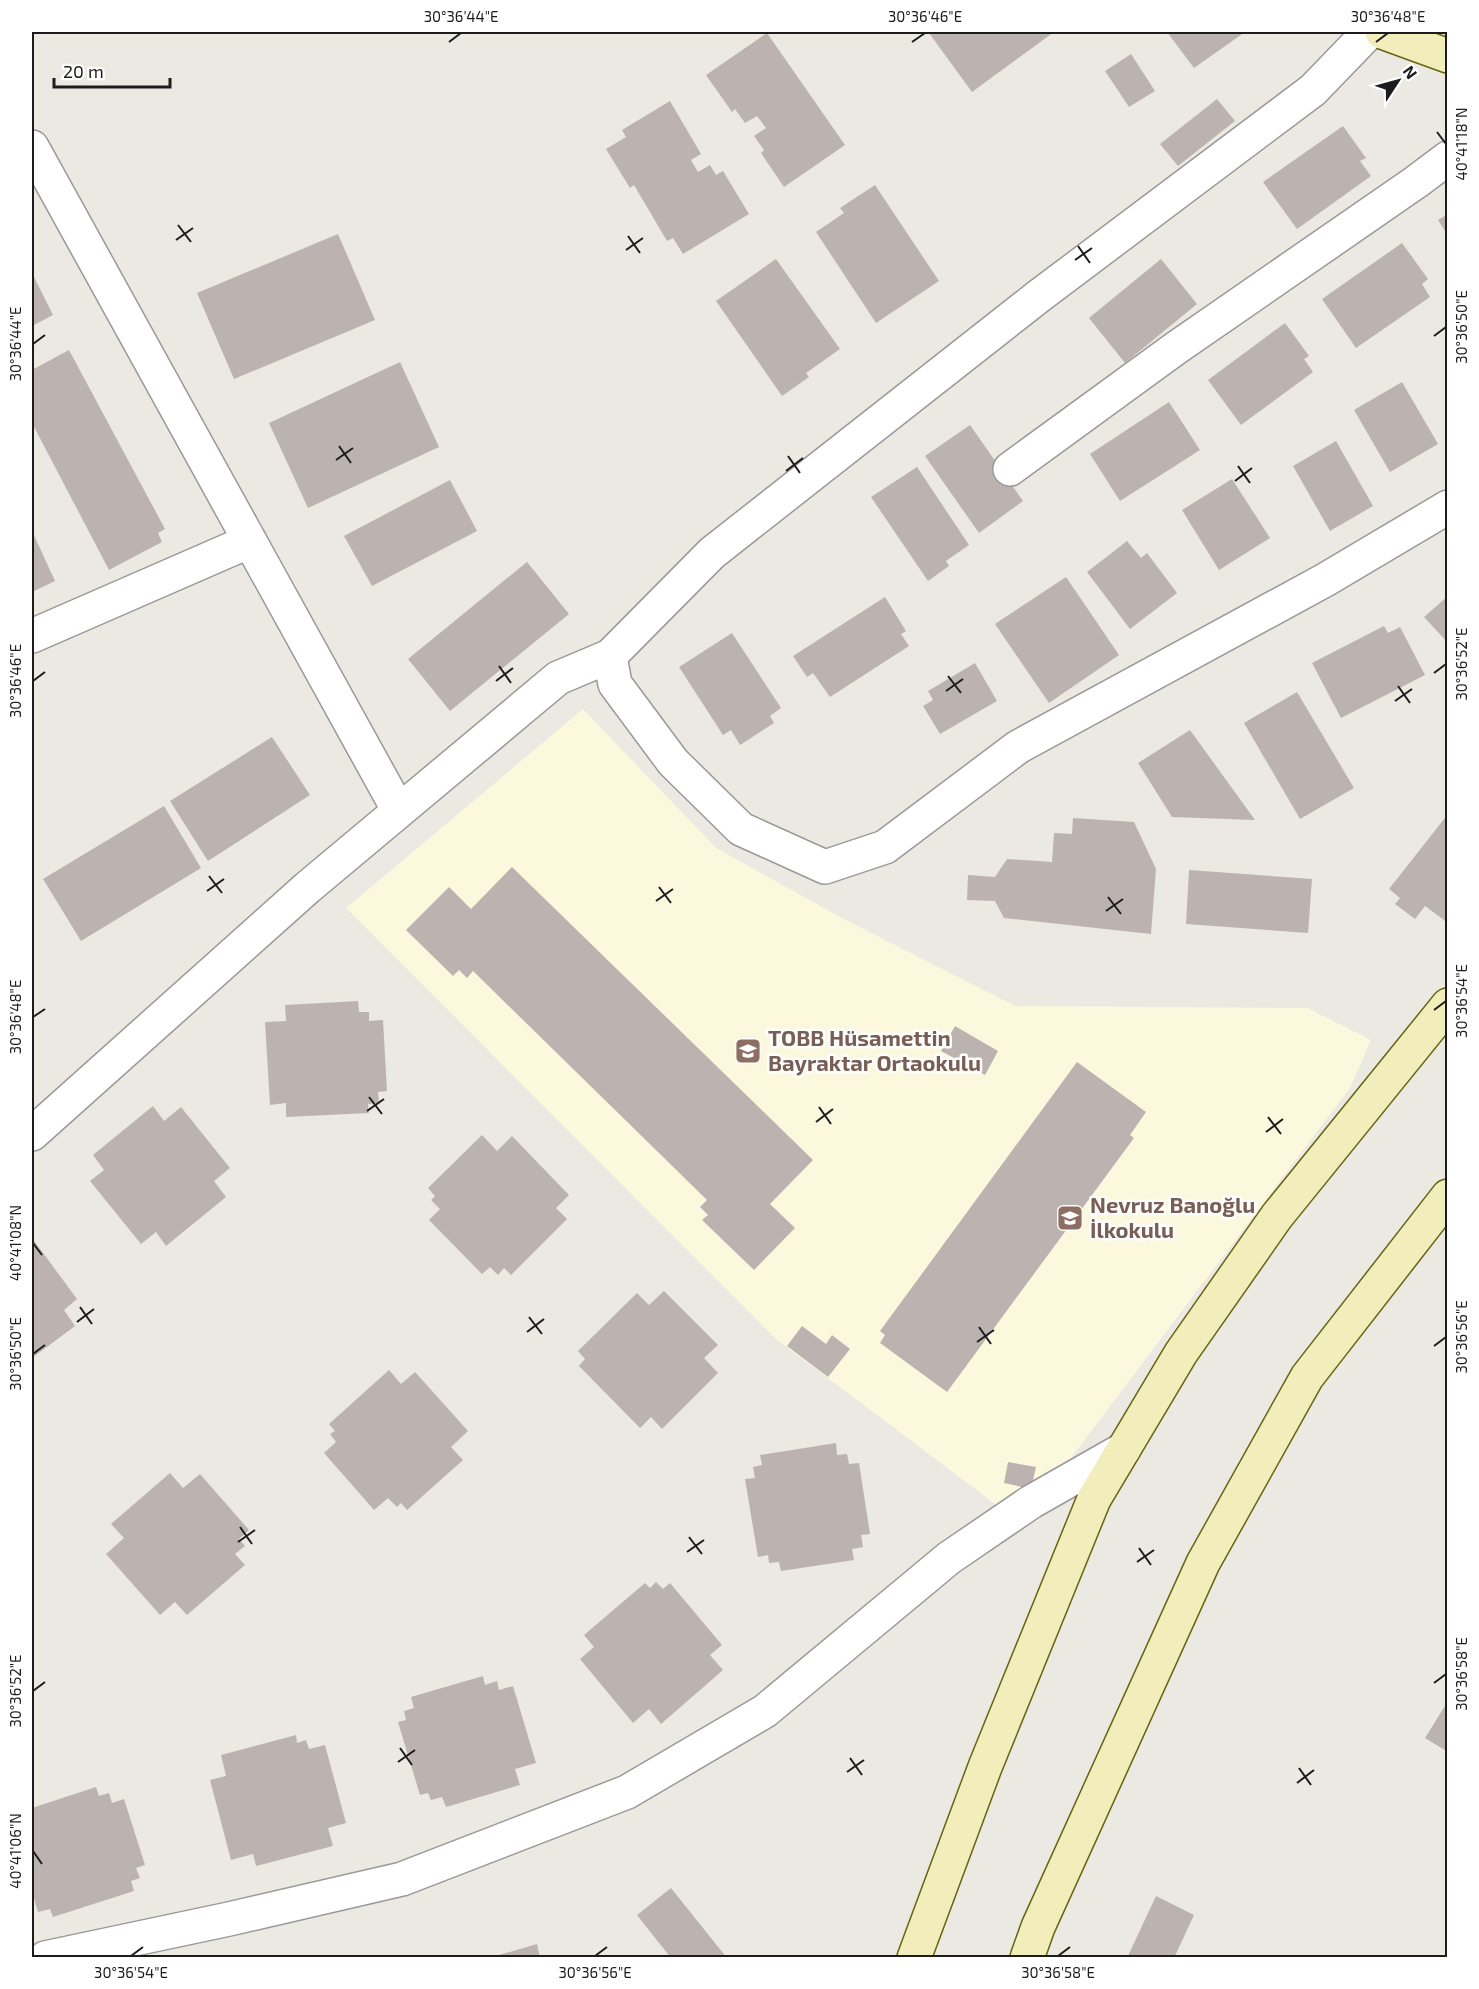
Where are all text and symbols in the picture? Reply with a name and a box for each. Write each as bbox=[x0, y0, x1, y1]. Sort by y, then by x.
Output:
text: 30°36'44"E bbox=[424, 7, 498, 25]
text: 30°36'46"E bbox=[888, 7, 962, 25]
text: 30°36'48"E bbox=[1351, 7, 1425, 25]
scale bar bbox=[54, 51, 170, 89]
north arrow bbox=[1368, 51, 1428, 111]
text: 20 m bbox=[63, 60, 104, 82]
text: N bbox=[1399, 62, 1422, 82]
text: 40°41'18"N bbox=[1452, 108, 1470, 181]
text: 30°36'50"E bbox=[1452, 290, 1470, 364]
text: 30°36'44"E bbox=[6, 307, 24, 381]
text: 30°36'52"E bbox=[1452, 627, 1470, 701]
text: 30°36'46"E bbox=[6, 644, 24, 718]
text: 30°36'54"E bbox=[1452, 964, 1470, 1038]
text: 30°36'48"E bbox=[6, 980, 24, 1054]
place label: TOBB Hüsamettin Bayraktar Ortaokulu bbox=[768, 1024, 981, 1076]
school or university icon: TOBB Hüsamettin Bayraktar Ortaokulu bbox=[733, 1036, 763, 1066]
place label: Nevruz Banoğlu İlkokulu bbox=[1090, 1191, 1255, 1242]
school or university icon: Nevruz Banoğlu İlkokulu bbox=[1055, 1203, 1085, 1233]
text: 40°41'08"N bbox=[6, 1205, 24, 1281]
text: 30°36'56"E bbox=[1452, 1300, 1470, 1374]
text: 30°36'50"E bbox=[6, 1317, 24, 1391]
text: 30°36'58"E bbox=[1452, 1637, 1470, 1711]
text: 30°36'52"E bbox=[6, 1654, 24, 1728]
text: 40°41'06"N bbox=[6, 1813, 24, 1889]
text: 30°36'54"E bbox=[94, 1963, 168, 1981]
text: 30°36'56"E bbox=[558, 1963, 632, 1981]
text: 30°36'58"E bbox=[1021, 1963, 1095, 1981]

